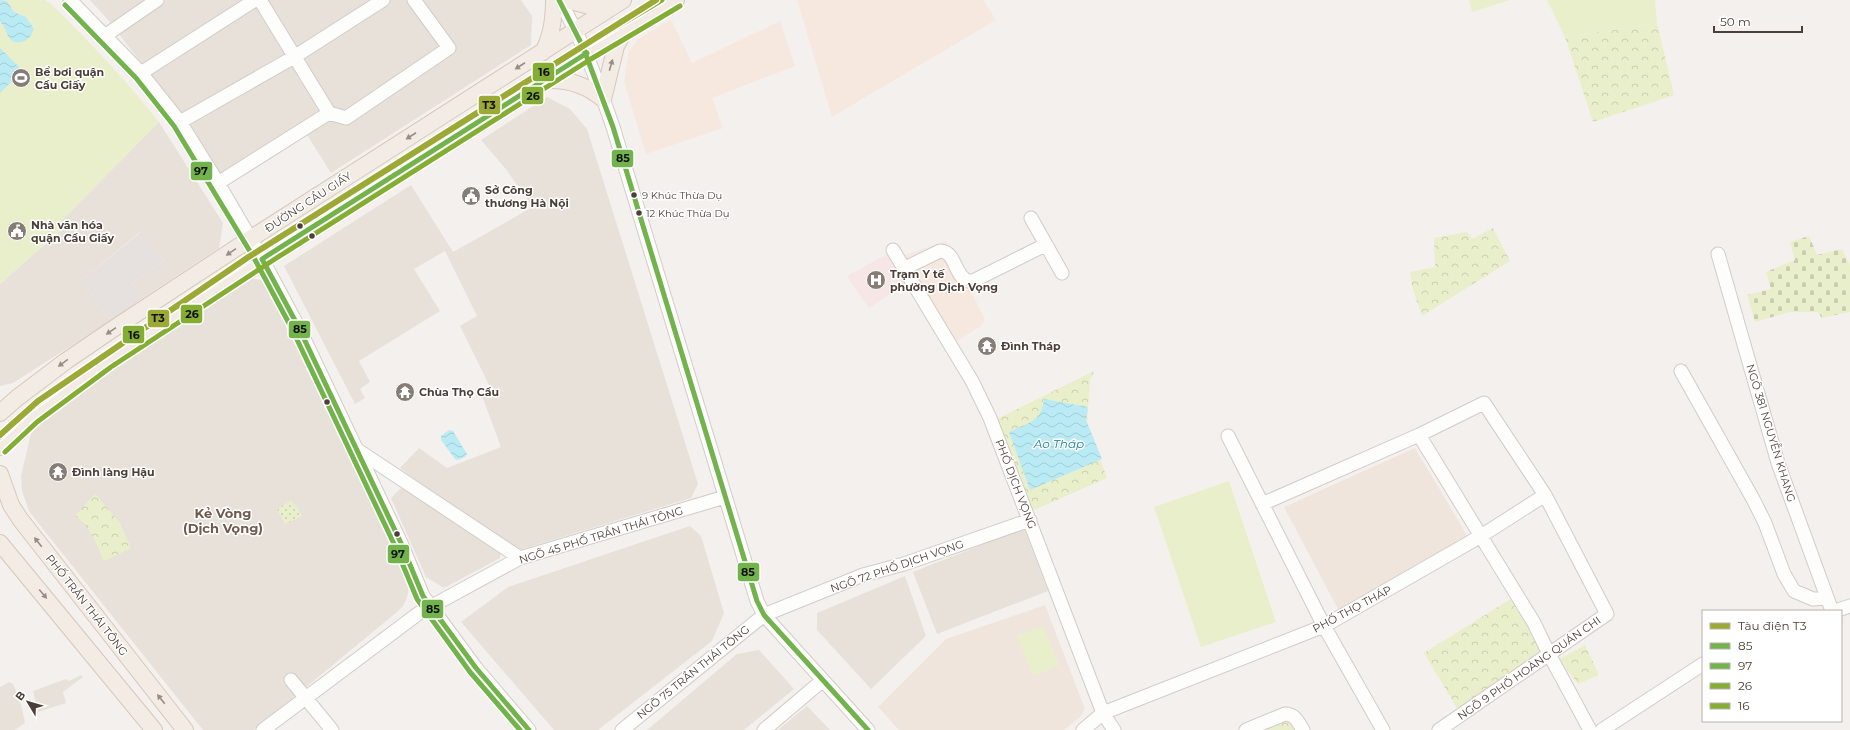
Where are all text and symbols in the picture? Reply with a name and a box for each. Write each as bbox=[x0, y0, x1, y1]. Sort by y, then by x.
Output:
scale bar bbox=[1714, 8, 1802, 34]
text: 50 m bbox=[1720, 14, 1751, 29]
one-way arrow bbox=[608, 58, 614, 70]
line badge: 16 bbox=[532, 62, 555, 82]
one-way arrow bbox=[515, 63, 526, 70]
place label: Bể bơi quận Cầu Giấy bbox=[35, 65, 104, 92]
text: 16 bbox=[538, 65, 550, 79]
sports icon: Bể bơi quận Cầu Giấy bbox=[10, 67, 32, 89]
line badge: 26 bbox=[521, 86, 544, 105]
text: 26 bbox=[526, 89, 540, 103]
line badge: T3 bbox=[478, 95, 501, 115]
text: T3 bbox=[482, 98, 496, 112]
one-way arrow bbox=[405, 133, 417, 140]
line badge: 85 bbox=[611, 149, 634, 168]
text: 85 bbox=[616, 151, 630, 165]
line badge: 97 bbox=[190, 161, 213, 181]
text: 97 bbox=[194, 164, 208, 178]
street label: ĐƯỜNG CẦU GIẤY bbox=[262, 169, 354, 235]
place label: Sở Công thương Hà Nội bbox=[485, 183, 569, 210]
public building icon: Sở Công thương Hà Nội bbox=[460, 185, 482, 207]
place label: 9 Khúc Thừa Dụ bbox=[642, 189, 722, 202]
marker: 9 Khúc Thừa Dụ bbox=[629, 190, 639, 200]
place label: 12 Khúc Thừa Dụ bbox=[646, 207, 729, 220]
marker: 12 Khúc Thừa Dụ bbox=[634, 208, 644, 218]
place label: Nhà văn hóa quận Cầu Giấy bbox=[31, 218, 115, 245]
public building icon: Nhà văn hóa quận Cầu Giấy bbox=[6, 220, 28, 242]
unlabelled marker bbox=[295, 221, 305, 231]
unlabelled marker bbox=[307, 231, 317, 241]
one-way arrow bbox=[225, 248, 236, 256]
place label: Trạm Y tế phường Dịch Vọng bbox=[890, 267, 998, 294]
hospital icon: Trạm Y tế phường Dịch Vọng bbox=[865, 269, 887, 291]
line badge: 26 bbox=[180, 304, 203, 324]
text: 26 bbox=[185, 307, 199, 321]
line badge: T3 bbox=[147, 309, 170, 328]
text: T3 bbox=[151, 311, 165, 325]
line badge: 85 bbox=[288, 320, 311, 339]
text: 85 bbox=[293, 322, 307, 336]
line badge: 16 bbox=[122, 325, 145, 344]
one-way arrow bbox=[105, 327, 116, 335]
text: 16 bbox=[128, 328, 140, 342]
temple icon: Đình Tháp bbox=[976, 335, 998, 357]
place label: Đình Tháp bbox=[1001, 339, 1061, 353]
one-way arrow bbox=[58, 359, 68, 367]
street label: NGÕ 381 NGUYỄN KHANG bbox=[1743, 362, 1799, 504]
temple icon: Chùa Thọ Cầu bbox=[394, 381, 416, 403]
place label: Chùa Thọ Cầu bbox=[419, 385, 499, 399]
unlabelled marker bbox=[322, 397, 332, 407]
water label: Ao Tháp bbox=[1033, 436, 1084, 451]
street label: PHỐ DỊCH VỌNG bbox=[992, 437, 1040, 531]
temple icon: Đình làng Hậu bbox=[47, 461, 69, 483]
place label: Đình làng Hậu bbox=[72, 465, 155, 479]
street label: NGÕ 45 PHỐ TRẦN THÁI TÔNG bbox=[517, 503, 685, 567]
district label: Kẻ Vòng (Dịch Vọng) bbox=[183, 505, 263, 536]
unlabelled marker bbox=[392, 529, 402, 539]
one-way arrow bbox=[34, 536, 42, 547]
street label: NGÕ 72 PHỐ DỊCH VỌNG bbox=[828, 537, 966, 595]
line badge: 97 bbox=[387, 544, 410, 564]
text: 97 bbox=[391, 547, 405, 561]
street label: PHỐ TRẦN THÁI TÔNG bbox=[43, 551, 131, 659]
line badge: 85 bbox=[737, 562, 760, 582]
text: 85 bbox=[741, 565, 755, 579]
street label: PHỐ THỌ THÁP bbox=[1310, 582, 1394, 636]
one-way arrow bbox=[39, 589, 48, 600]
line badge: 85 bbox=[421, 599, 444, 619]
text: 85 bbox=[426, 602, 440, 616]
legend bbox=[1702, 610, 1842, 722]
street label: NGÕ 9 PHỐ HOÀNG QUÁN CHI bbox=[1455, 613, 1603, 723]
text: Tàu điện T3 bbox=[1738, 618, 1807, 633]
street label: NGÕ 75 TRẦN THÁI TÔNG bbox=[634, 622, 752, 722]
text: 85 bbox=[1738, 638, 1753, 653]
text: 97 bbox=[1738, 658, 1752, 673]
text: 26 bbox=[1738, 678, 1752, 693]
north arrow bbox=[8, 682, 48, 722]
text: B bbox=[12, 688, 28, 703]
one-way arrow bbox=[157, 694, 165, 705]
text: 16 bbox=[1738, 698, 1750, 713]

